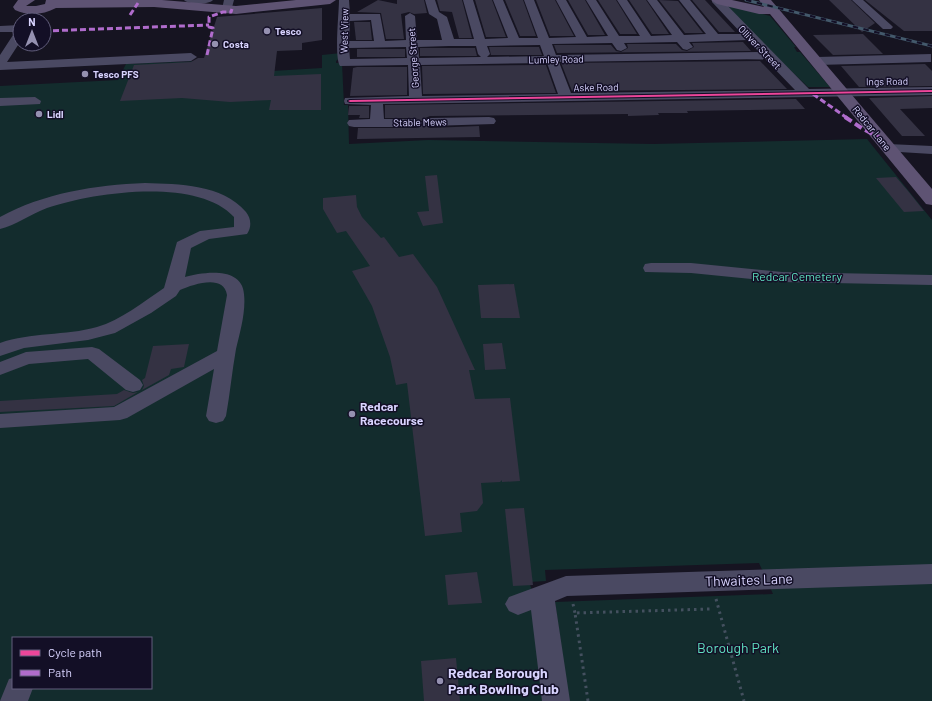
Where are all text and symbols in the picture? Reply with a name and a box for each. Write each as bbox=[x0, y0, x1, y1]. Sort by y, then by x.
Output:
street label: West View bbox=[338, 8, 350, 54]
north arrow bbox=[12, 12, 52, 52]
text: N bbox=[28, 15, 36, 28]
street label: Olliver Street bbox=[736, 23, 784, 72]
place label: Tesco bbox=[275, 25, 302, 37]
marker: Tesco bbox=[262, 26, 272, 36]
street label: George Street bbox=[405, 27, 421, 89]
place label: Costa bbox=[223, 38, 249, 50]
marker: Costa bbox=[210, 39, 220, 49]
street label: Lumley Road bbox=[528, 53, 584, 65]
place label: Tesco PFS bbox=[93, 68, 139, 80]
marker: Tesco PFS bbox=[80, 69, 90, 79]
street label: Ings Road bbox=[866, 75, 908, 87]
street label: Aske Road bbox=[573, 81, 619, 93]
street label: Redcar Lane bbox=[850, 103, 894, 153]
place label: Lidl bbox=[47, 108, 63, 120]
marker: Lidl bbox=[34, 109, 44, 119]
street label: Stable Mews bbox=[393, 116, 447, 128]
park label: Redcar Cemetery bbox=[752, 269, 842, 283]
place label: Redcar Racecourse bbox=[360, 399, 424, 427]
marker: Redcar Racecourse bbox=[347, 409, 357, 419]
street label: Thwaites Lane bbox=[705, 569, 793, 590]
legend bbox=[12, 637, 152, 689]
park label: Borough Park bbox=[697, 639, 779, 656]
text: Cycle path bbox=[48, 645, 102, 659]
place label: Redcar Borough Park Bowling Club bbox=[448, 664, 559, 697]
text: Path bbox=[48, 665, 72, 679]
marker: Redcar Borough Park Bowling Club bbox=[435, 676, 445, 686]

